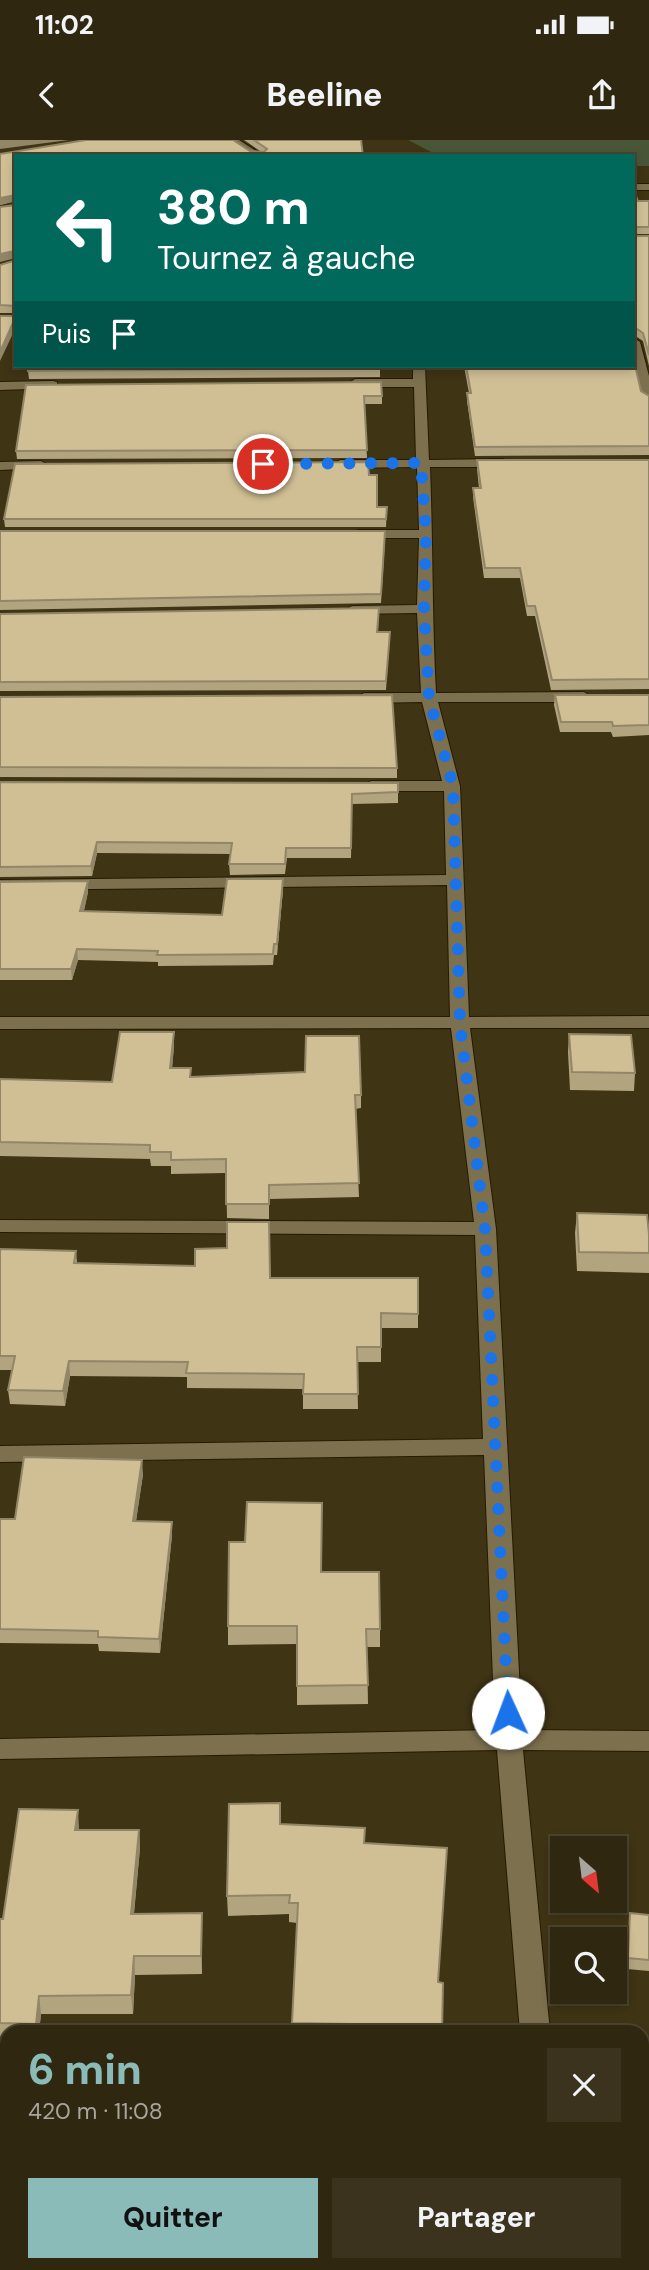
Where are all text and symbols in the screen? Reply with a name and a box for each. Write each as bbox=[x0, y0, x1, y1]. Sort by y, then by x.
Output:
text: 11:02 bbox=[35, 8, 94, 42]
text: Beeline bbox=[266, 74, 383, 116]
icon: back bbox=[28, 76, 66, 114]
icon: share bbox=[583, 76, 621, 114]
text: 380 m bbox=[157, 175, 310, 239]
icon: left bbox=[42, 182, 133, 273]
text: Tournez à gauche bbox=[157, 237, 415, 279]
icon: arrive bbox=[105, 315, 143, 353]
text: Puis bbox=[42, 317, 91, 351]
pin bbox=[233, 434, 293, 494]
icon: arrive bbox=[244, 445, 282, 483]
position arrow bbox=[471, 1676, 545, 1750]
north arrow bbox=[550, 1836, 626, 1913]
map controls bbox=[550, 1836, 627, 2004]
button: search bbox=[550, 1927, 627, 2004]
text: 6 min bbox=[28, 2042, 142, 2097]
button: close bbox=[547, 2048, 621, 2122]
text: 420 m · 11:08 bbox=[28, 2096, 163, 2126]
button: Quitter bbox=[28, 2178, 318, 2258]
button: Partager bbox=[332, 2178, 621, 2258]

